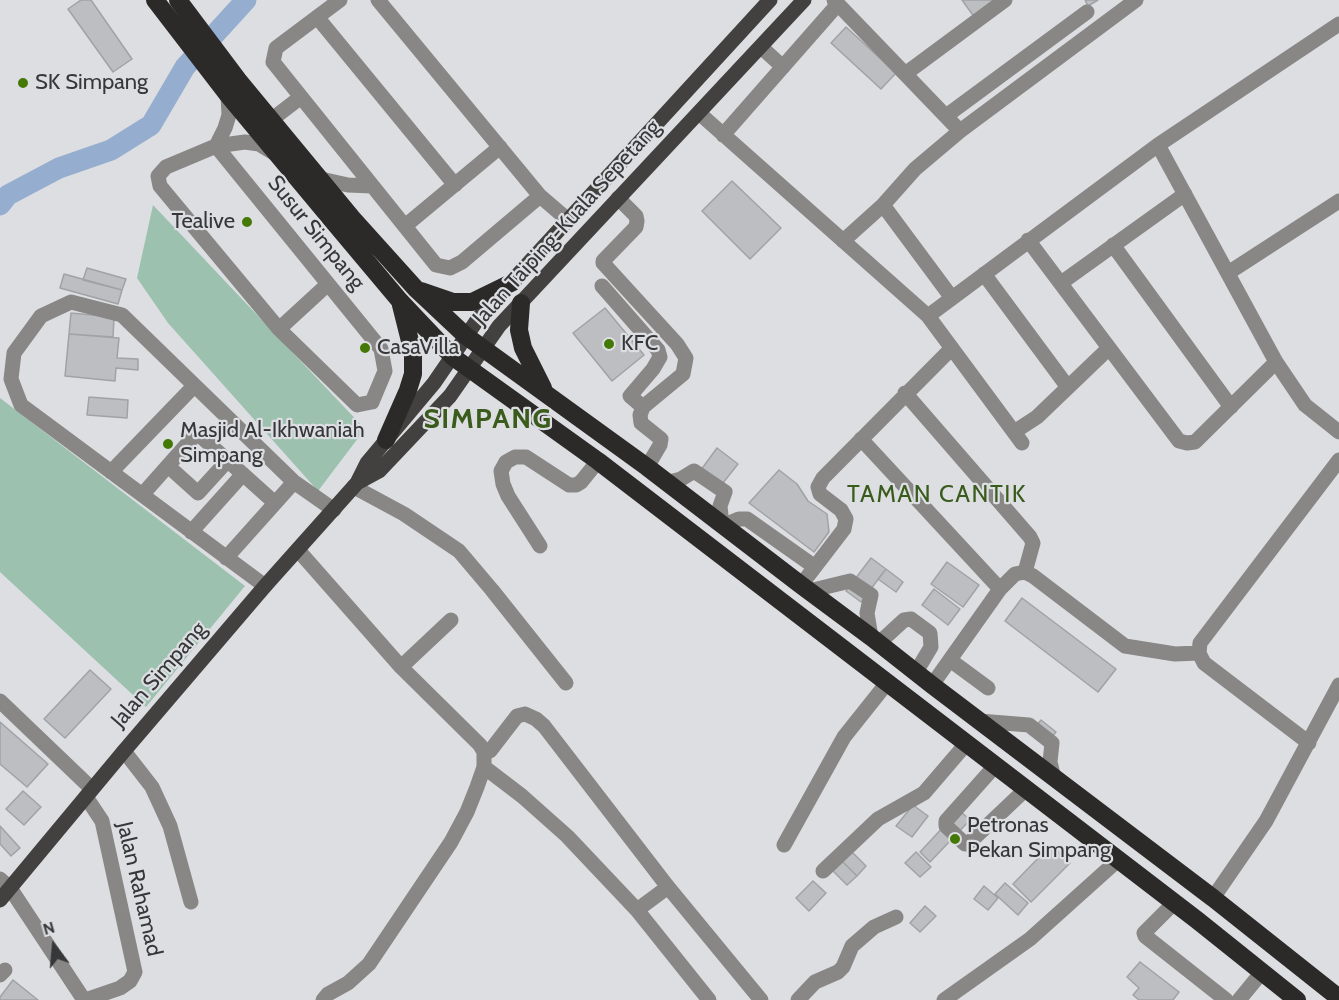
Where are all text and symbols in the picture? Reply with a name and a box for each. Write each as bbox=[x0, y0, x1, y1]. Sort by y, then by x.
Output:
place label: SK Simpang bbox=[35, 70, 148, 96]
marker: SK Simpang bbox=[16, 76, 30, 90]
street label: Jalan Taiping-Kuala Sepetang bbox=[468, 115, 666, 331]
street label: Susur Simpang bbox=[262, 170, 370, 296]
place label: Tealive bbox=[171, 209, 235, 235]
marker: Tealive bbox=[240, 215, 254, 229]
place label: KFC bbox=[621, 331, 658, 357]
place label: CasaVilla bbox=[377, 335, 459, 361]
marker: KFC bbox=[602, 337, 616, 351]
marker: CasaVilla bbox=[358, 341, 372, 355]
district label: SIMPANG bbox=[423, 403, 553, 437]
place label: Masjid Al-Ikhwaniah Simpang bbox=[180, 418, 365, 470]
marker: Masjid Al-Ikhwaniah Simpang bbox=[161, 437, 175, 451]
district label: TAMAN CANTIK bbox=[847, 481, 1027, 509]
street label: Jalan Simpang bbox=[106, 617, 212, 733]
place label: Petronas Pekan Simpang bbox=[967, 813, 1111, 864]
street label: Jalan Rahamad bbox=[111, 819, 167, 959]
marker: Petronas Pekan Simpang bbox=[948, 832, 962, 846]
north arrow bbox=[24, 916, 84, 976]
text: N bbox=[41, 918, 57, 939]

